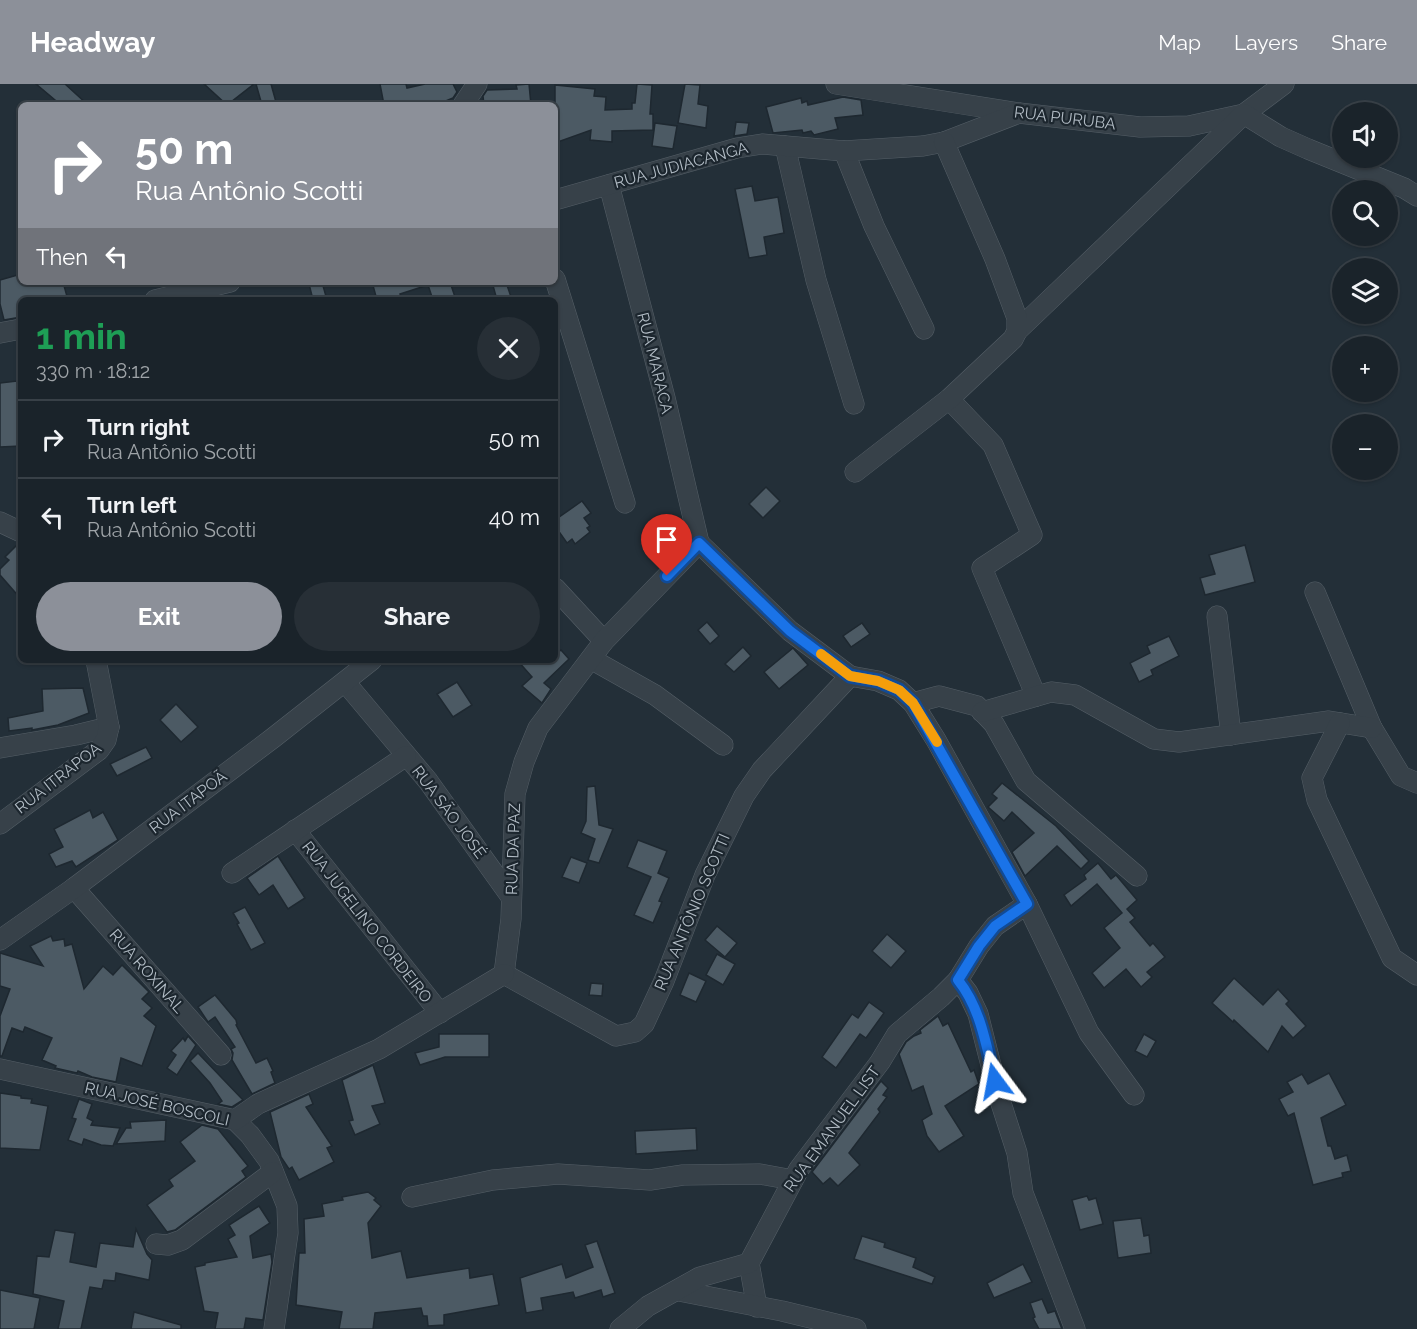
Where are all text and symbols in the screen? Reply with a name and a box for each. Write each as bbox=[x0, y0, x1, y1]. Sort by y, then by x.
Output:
text: Headway bbox=[30, 26, 155, 59]
text: Map bbox=[1158, 30, 1201, 55]
text: Layers bbox=[1234, 30, 1298, 55]
text: Share bbox=[1331, 30, 1387, 55]
street label: RUA PURUBA bbox=[1013, 102, 1117, 134]
map controls bbox=[1332, 102, 1398, 480]
button: sound bbox=[1332, 102, 1398, 168]
text: 50 m bbox=[135, 125, 233, 174]
icon: right bbox=[36, 126, 114, 204]
street label: RUA JUDIACANGA bbox=[612, 138, 750, 192]
text: Rua Antônio Scotti bbox=[135, 175, 363, 206]
button: search bbox=[1332, 180, 1398, 246]
icon: left bbox=[100, 240, 133, 273]
text: Then bbox=[36, 244, 88, 270]
button: layers bbox=[1332, 258, 1398, 324]
street label: RUA MARACA bbox=[633, 310, 677, 416]
text: 1 min bbox=[36, 315, 127, 357]
button: close bbox=[477, 317, 540, 380]
button: + bbox=[1332, 336, 1398, 402]
text: 330 m · 18:12 bbox=[36, 359, 150, 383]
text: Turn right bbox=[87, 414, 190, 440]
button: − bbox=[1332, 414, 1398, 480]
icon: right bbox=[36, 423, 69, 456]
text: 50 m bbox=[489, 426, 540, 452]
text: Rua Antônio Scotti bbox=[87, 440, 256, 464]
text: Turn left bbox=[87, 492, 177, 518]
icon: left bbox=[36, 501, 69, 534]
text: 40 m bbox=[489, 504, 540, 530]
pin bbox=[641, 514, 692, 576]
text: Rua Antônio Scotti bbox=[87, 518, 256, 542]
icon: arrive bbox=[650, 523, 683, 556]
button: Exit bbox=[36, 582, 282, 651]
button: Share bbox=[294, 582, 540, 651]
street label: RUA ITRAPOA bbox=[11, 738, 105, 817]
street label: RUA SÃO JOSÉ bbox=[408, 761, 491, 862]
street label: RUA ITAPOÃ bbox=[145, 766, 231, 837]
street label: RUA DA PAZ bbox=[502, 803, 524, 895]
street label: RUA ANTÔNIO SCOTTI bbox=[649, 830, 734, 993]
street label: RUA JUGELINO CORDEIRO bbox=[298, 837, 436, 1007]
street label: RUA ROXINAL bbox=[105, 925, 189, 1017]
position arrow bbox=[963, 1049, 1027, 1113]
street label: RUA EMANUEL LIST bbox=[780, 1062, 884, 1196]
street label: RUA JOSÉ BOSCOLI bbox=[83, 1077, 231, 1130]

